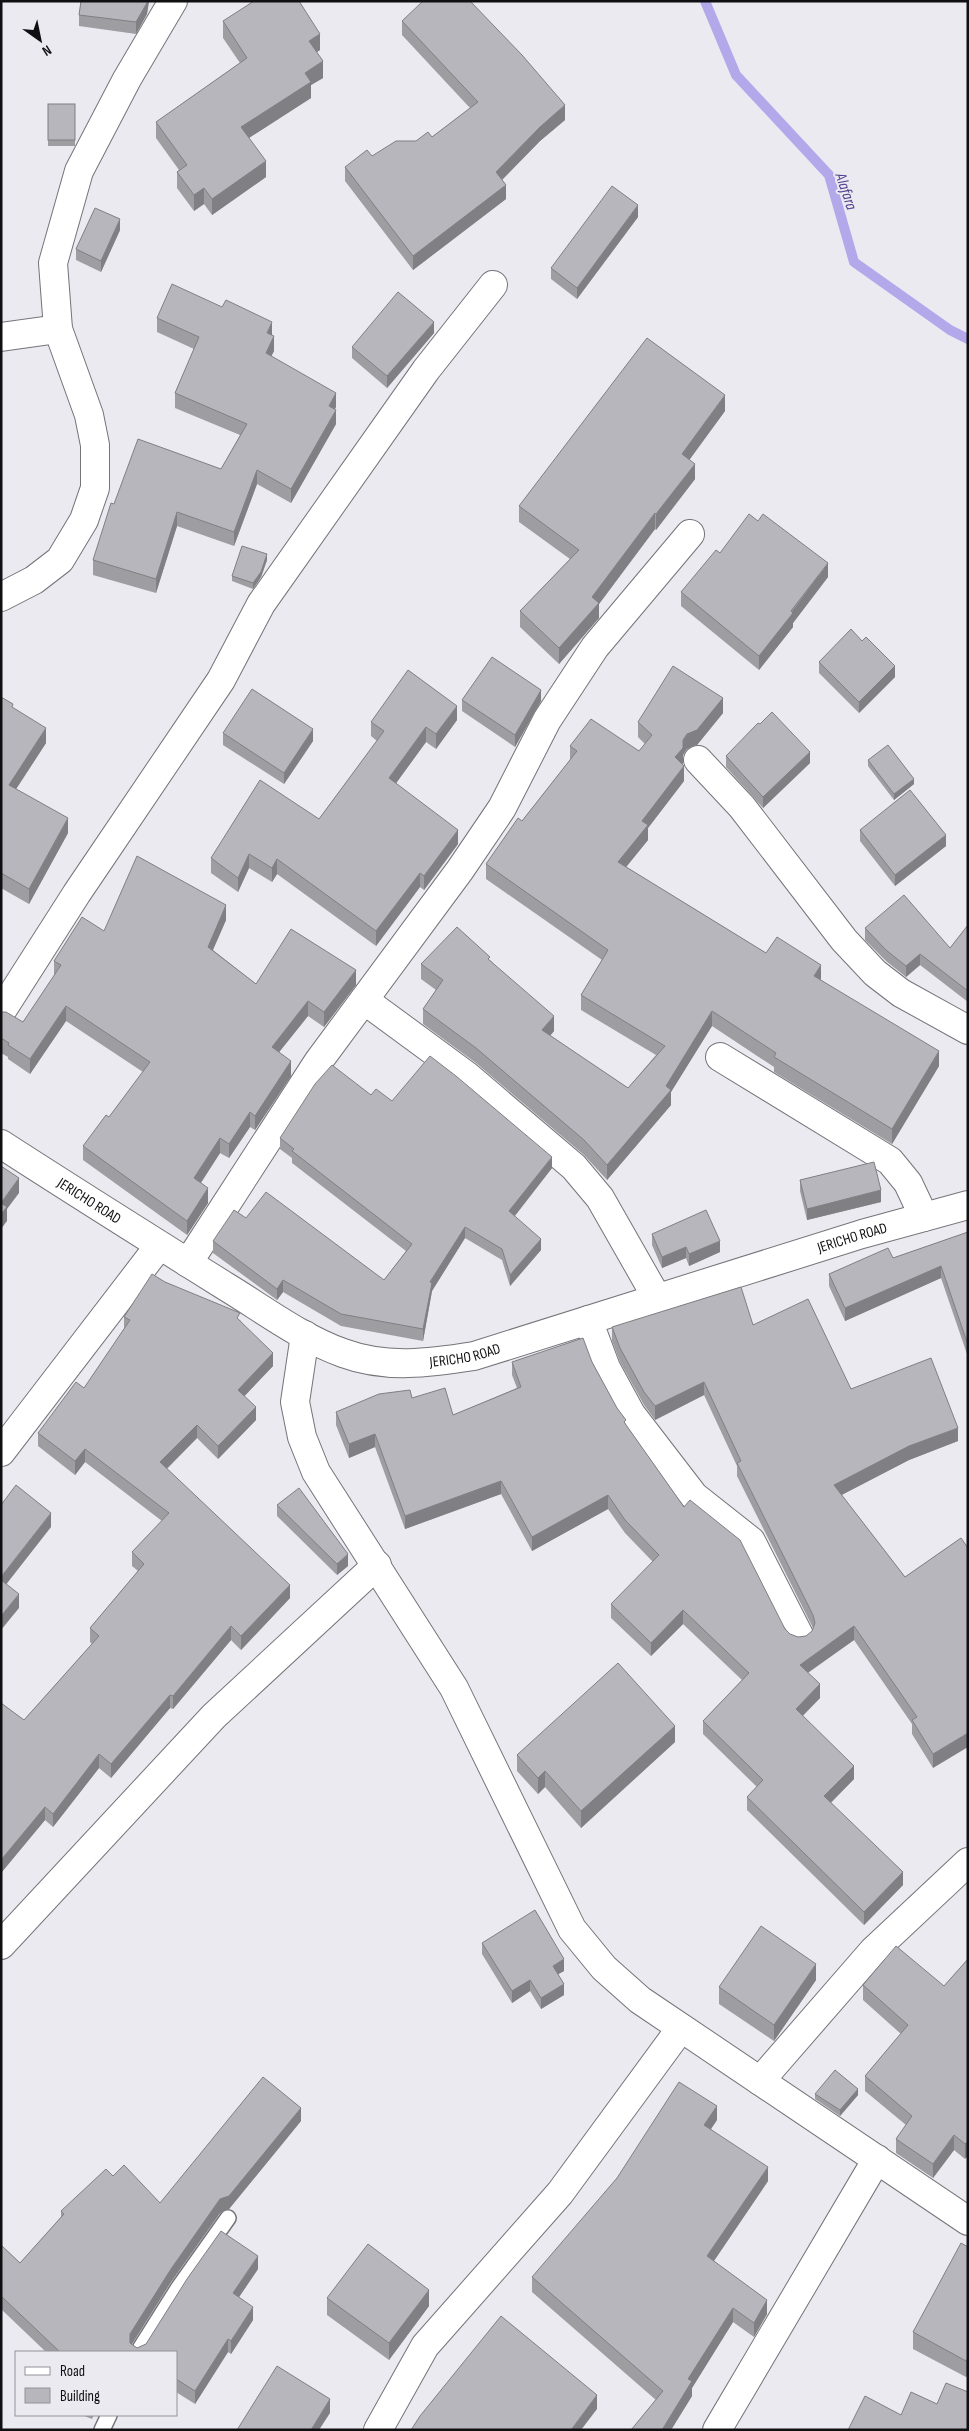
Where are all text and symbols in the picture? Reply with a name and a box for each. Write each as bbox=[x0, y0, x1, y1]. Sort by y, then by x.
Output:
north arrow bbox=[15, 15, 65, 65]
text: N bbox=[39, 41, 55, 60]
water label: Alafara bbox=[830, 170, 861, 213]
street label: JERICHO ROAD bbox=[53, 1173, 125, 1228]
street label: JERICHO ROAD bbox=[814, 1219, 889, 1258]
street label: JERICHO ROAD bbox=[428, 1339, 503, 1372]
legend bbox=[15, 2351, 178, 2416]
text: Road bbox=[60, 2362, 85, 2381]
text: Building bbox=[60, 2387, 100, 2406]

